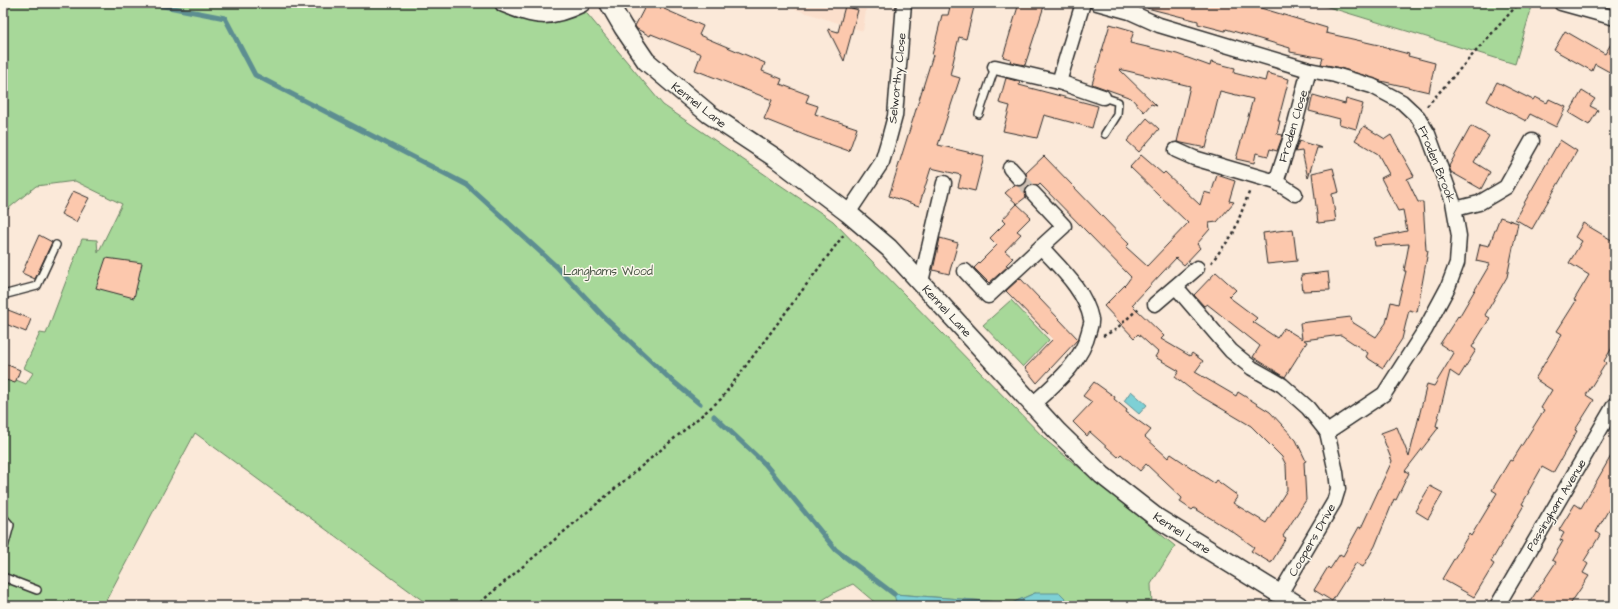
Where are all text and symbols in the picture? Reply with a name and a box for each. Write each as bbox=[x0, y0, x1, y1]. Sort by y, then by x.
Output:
street label: Selworthy Close bbox=[884, 31, 912, 124]
street label: Kennel Lane bbox=[668, 78, 730, 133]
street label: Froden Close bbox=[1274, 87, 1313, 164]
street label: Froden Brook bbox=[1413, 123, 1460, 206]
park label: Langhams Wood bbox=[563, 263, 653, 281]
street label: Kennel Lane bbox=[918, 281, 976, 342]
street label: Passingham Avenue bbox=[1522, 455, 1592, 555]
street label: Coopers Drive bbox=[1285, 500, 1340, 580]
street label: Kennel Lane bbox=[1149, 508, 1214, 559]

